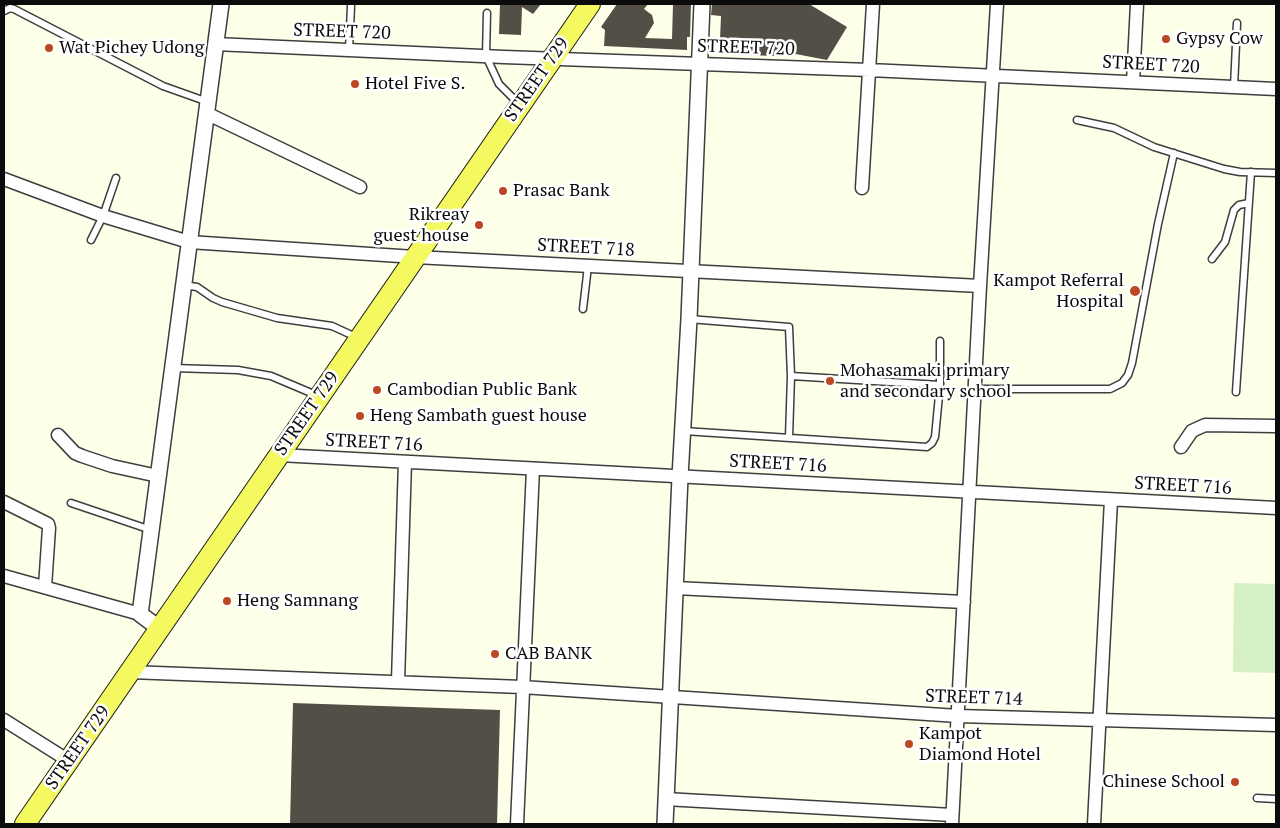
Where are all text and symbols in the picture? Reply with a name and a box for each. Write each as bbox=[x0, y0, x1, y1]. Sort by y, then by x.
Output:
street label: STREET 720 bbox=[293, 20, 391, 44]
place label: Gypsy Cow bbox=[1176, 28, 1263, 50]
marker: Gypsy Cow bbox=[1160, 33, 1172, 45]
street label: STREET 729 bbox=[500, 34, 574, 126]
street label: STREET 720 bbox=[697, 36, 795, 60]
place label: Wat Pichey Udong bbox=[59, 37, 204, 59]
marker: Wat Pichey Udong bbox=[43, 42, 55, 54]
street label: STREET 720 bbox=[1102, 52, 1200, 78]
place label: Hotel Five S. bbox=[365, 73, 465, 95]
marker: Hotel Five S. bbox=[349, 78, 361, 90]
place label: Prasac Bank bbox=[513, 180, 609, 202]
marker: Prasac Bank bbox=[497, 185, 509, 197]
place label: Rikreay guest house bbox=[374, 204, 469, 246]
marker: Rikreay guest house bbox=[473, 219, 485, 231]
street label: STREET 718 bbox=[537, 235, 635, 261]
place label: Kampot Referral Hospital bbox=[993, 270, 1124, 312]
marker: Kampot Referral Hospital bbox=[1128, 284, 1142, 298]
place label: Mohasamaki primary and secondary school bbox=[840, 360, 1012, 402]
street label: STREET 729 bbox=[270, 368, 344, 460]
marker: Mohasamaki primary and secondary school bbox=[824, 375, 836, 387]
place label: Cambodian Public Bank bbox=[387, 379, 577, 401]
marker: Cambodian Public Bank bbox=[371, 384, 383, 396]
place label: Heng Sambath guest house bbox=[370, 405, 587, 427]
marker: Heng Sambath guest house bbox=[354, 410, 366, 422]
street label: STREET 716 bbox=[325, 430, 423, 456]
street label: STREET 716 bbox=[729, 451, 827, 477]
street label: STREET 716 bbox=[1134, 473, 1232, 499]
place label: Heng Samnang bbox=[237, 590, 358, 612]
marker: Heng Samnang bbox=[221, 595, 233, 607]
place label: CAB BANK bbox=[505, 643, 592, 665]
marker: CAB BANK bbox=[489, 648, 501, 660]
street label: STREET 714 bbox=[925, 686, 1023, 710]
street label: STREET 729 bbox=[41, 702, 115, 794]
place label: Kampot Diamond Hotel bbox=[919, 723, 1041, 766]
marker: Kampot Diamond Hotel bbox=[903, 738, 915, 750]
place label: Chinese School bbox=[1103, 771, 1225, 793]
marker: Chinese School bbox=[1229, 776, 1241, 788]

